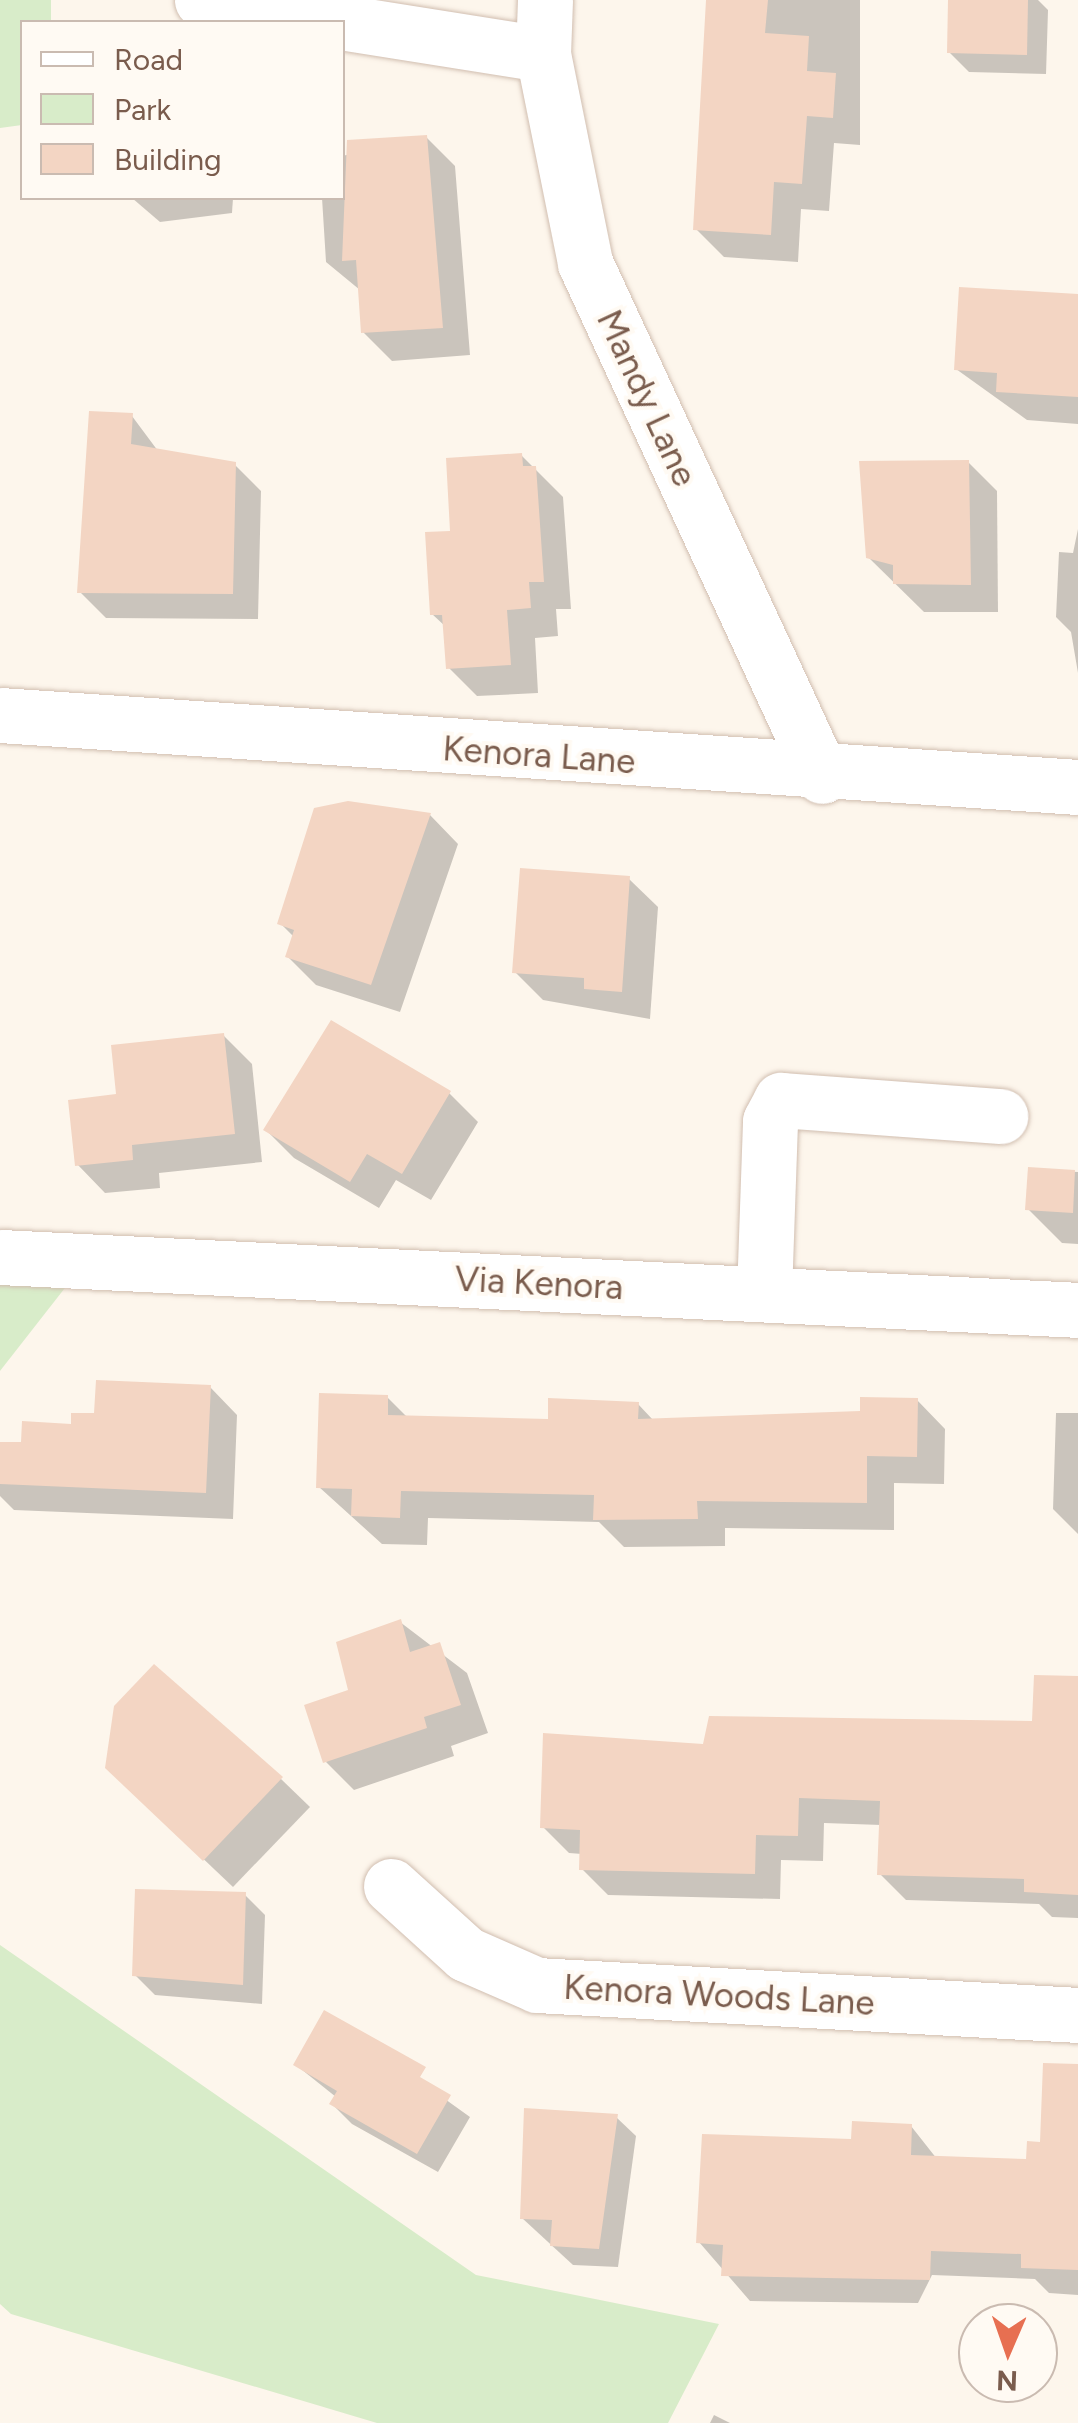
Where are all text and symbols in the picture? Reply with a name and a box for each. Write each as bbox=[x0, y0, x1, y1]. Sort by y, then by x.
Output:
legend bbox=[20, 20, 345, 200]
text: Road bbox=[114, 41, 183, 78]
text: Park bbox=[114, 91, 171, 128]
text: Building bbox=[114, 141, 222, 178]
street label: Mandy Lane bbox=[588, 303, 706, 493]
street label: Kenora Lane bbox=[441, 727, 637, 783]
street label: Via Kenora bbox=[454, 1258, 624, 1308]
street label: Kenora Woods Lane bbox=[562, 1966, 876, 2024]
north arrow bbox=[958, 2303, 1058, 2403]
text: N bbox=[996, 2364, 1018, 2398]

